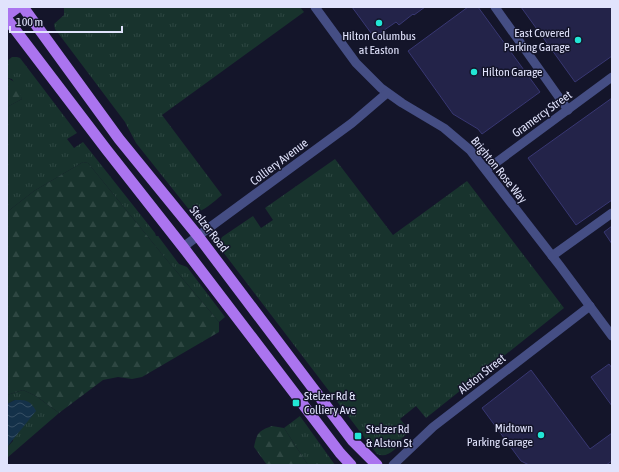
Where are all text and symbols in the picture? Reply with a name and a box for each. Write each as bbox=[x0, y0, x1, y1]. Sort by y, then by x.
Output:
scale bar bbox=[10, 8, 122, 34]
text: 100 m bbox=[16, 15, 43, 29]
marker: Hilton Columbus at Easton bbox=[374, 18, 384, 28]
place label: East Covered Parking Garage bbox=[504, 26, 570, 54]
place label: Hilton Columbus at Easton bbox=[342, 29, 416, 57]
marker: East Covered Parking Garage bbox=[573, 35, 583, 45]
place label: Hilton Garage bbox=[482, 65, 543, 79]
marker: Hilton Garage bbox=[469, 67, 479, 77]
street label: Gramercy Street bbox=[509, 87, 575, 140]
street label: Brighton Rose Way bbox=[468, 134, 530, 206]
street label: Colliery Avenue bbox=[247, 136, 311, 188]
street label: Stelzer Road bbox=[187, 203, 231, 255]
street label: Alston Street bbox=[456, 351, 509, 397]
place label: Stelzer Rd & Colliery Ave bbox=[304, 389, 356, 417]
marker: Stelzer Rd & Colliery Ave bbox=[291, 398, 301, 408]
place label: Midtown Parking Garage bbox=[467, 421, 533, 449]
place label: Stelzer Rd & Alston St bbox=[366, 422, 413, 450]
marker: Midtown Parking Garage bbox=[536, 430, 546, 440]
marker: Stelzer Rd & Alston St bbox=[353, 431, 363, 441]

